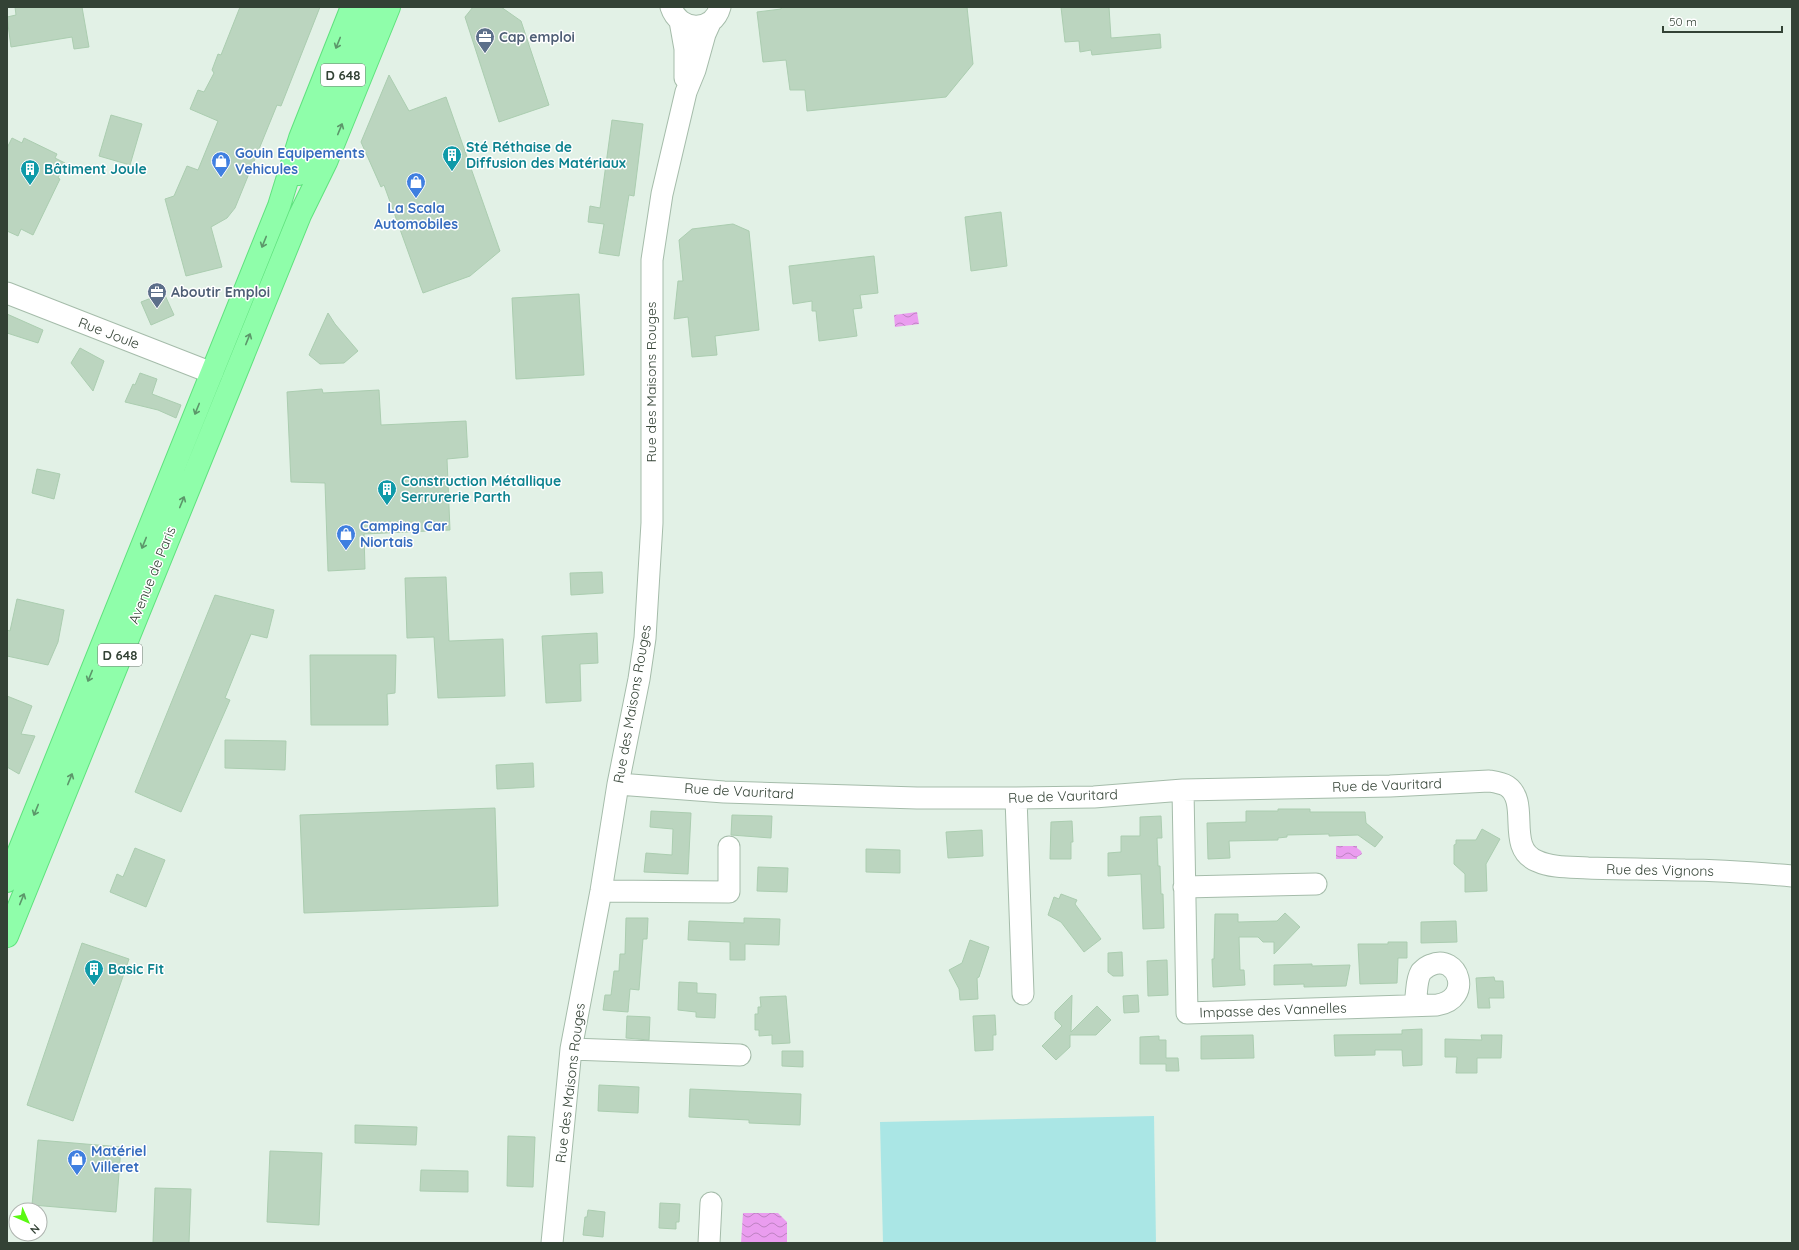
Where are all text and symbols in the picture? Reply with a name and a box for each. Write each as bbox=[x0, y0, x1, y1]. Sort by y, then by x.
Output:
scale bar bbox=[1663, 8, 1782, 34]
text: 50 m bbox=[1669, 14, 1697, 29]
office icon: Cap emploi bbox=[474, 26, 496, 54]
place label: Cap emploi bbox=[499, 28, 575, 46]
one-way arrow bbox=[334, 37, 341, 49]
road number: D 648 bbox=[321, 64, 365, 86]
one-way arrow bbox=[336, 123, 344, 135]
place label: Sté Réthaise de Diffusion des Matériaux bbox=[466, 138, 626, 172]
place label: Gouin Equipements Vehicules bbox=[235, 144, 365, 178]
building icon: Sté Réthaise de Diffusion des Matériaux bbox=[441, 144, 463, 172]
shop icon: Gouin Equipements Vehicules bbox=[210, 150, 232, 178]
building icon: Bâtiment Joule bbox=[19, 158, 41, 186]
place label: Bâtiment Joule bbox=[44, 160, 147, 178]
shop icon: La Scala Automobiles bbox=[405, 171, 427, 199]
place label: La Scala Automobiles bbox=[374, 199, 458, 233]
one-way arrow bbox=[260, 236, 268, 248]
office icon: Aboutir Emploi bbox=[146, 281, 168, 309]
place label: Aboutir Emploi bbox=[171, 283, 270, 301]
street label: Rue des Maisons Rouges bbox=[642, 302, 660, 462]
street label: Rue Joule bbox=[76, 313, 142, 353]
one-way arrow bbox=[245, 334, 253, 346]
one-way arrow bbox=[193, 402, 201, 414]
place label: Construction Métallique Serrurerie Parth bbox=[401, 472, 561, 506]
building icon: Construction Métallique Serrurerie Parth bbox=[376, 478, 398, 506]
one-way arrow bbox=[178, 497, 186, 509]
place label: Camping Car Niortais bbox=[360, 517, 447, 551]
shop icon: Camping Car Niortais bbox=[335, 523, 357, 551]
street label: Avenue de Paris bbox=[124, 524, 180, 626]
one-way arrow bbox=[140, 536, 147, 548]
street label: Rue des Maisons Rouges bbox=[609, 623, 655, 785]
road number: D 648 bbox=[98, 644, 142, 666]
one-way arrow bbox=[86, 670, 94, 682]
one-way arrow bbox=[67, 773, 74, 785]
street label: Rue de Vauritard bbox=[1332, 774, 1442, 796]
street label: Rue de Vauritard bbox=[684, 779, 794, 803]
street label: Rue de Vauritard bbox=[1008, 785, 1118, 807]
one-way arrow bbox=[32, 803, 39, 815]
street label: Rue des Vignons bbox=[1606, 860, 1714, 880]
one-way arrow bbox=[18, 894, 26, 906]
building icon: Basic Fit bbox=[83, 958, 105, 986]
place label: Basic Fit bbox=[108, 960, 164, 978]
street label: Impasse des Vannelles bbox=[1199, 998, 1347, 1022]
street label: Rue des Maisons Rouges bbox=[551, 1002, 589, 1164]
place label: Matériel Villeret bbox=[91, 1142, 147, 1176]
shop icon: Matériel Villeret bbox=[66, 1148, 88, 1176]
north arrow bbox=[8, 1202, 48, 1242]
text: N bbox=[27, 1221, 43, 1237]

